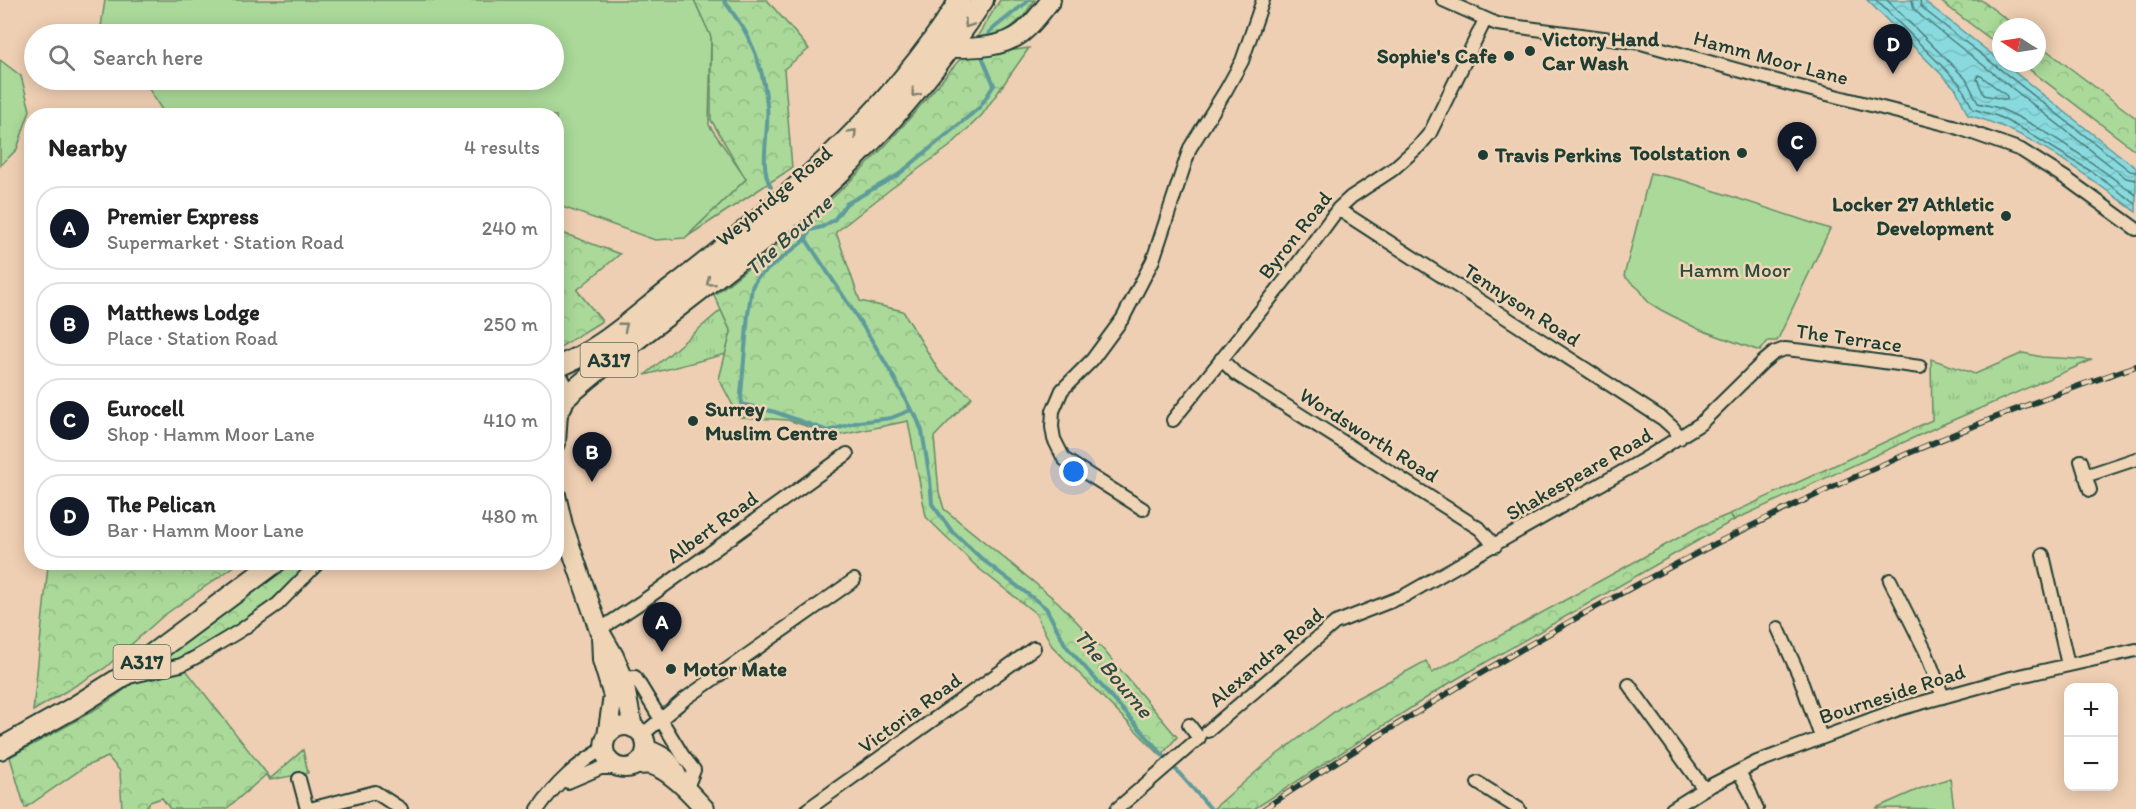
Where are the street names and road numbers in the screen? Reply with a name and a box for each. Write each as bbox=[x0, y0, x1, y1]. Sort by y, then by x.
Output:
street label: Hamm Moor Lane bbox=[1691, 25, 1851, 90]
street label: Weybridge Road bbox=[711, 139, 837, 251]
street label: Byron Road bbox=[1252, 185, 1337, 284]
street label: Tennyson Road bbox=[1459, 258, 1586, 352]
street label: The Terrace bbox=[1795, 318, 1904, 357]
road number: A317 bbox=[580, 343, 638, 377]
street label: Wordsworth Road bbox=[1295, 382, 1443, 487]
street label: Shakespeare Road bbox=[1501, 421, 1657, 526]
street label: Albert Road bbox=[661, 485, 762, 568]
street label: Alexandra Road bbox=[1203, 601, 1328, 712]
road number: A317 bbox=[114, 645, 170, 679]
street label: Bourneside Road bbox=[1816, 658, 1968, 729]
street label: Victoria Road bbox=[853, 667, 966, 758]

